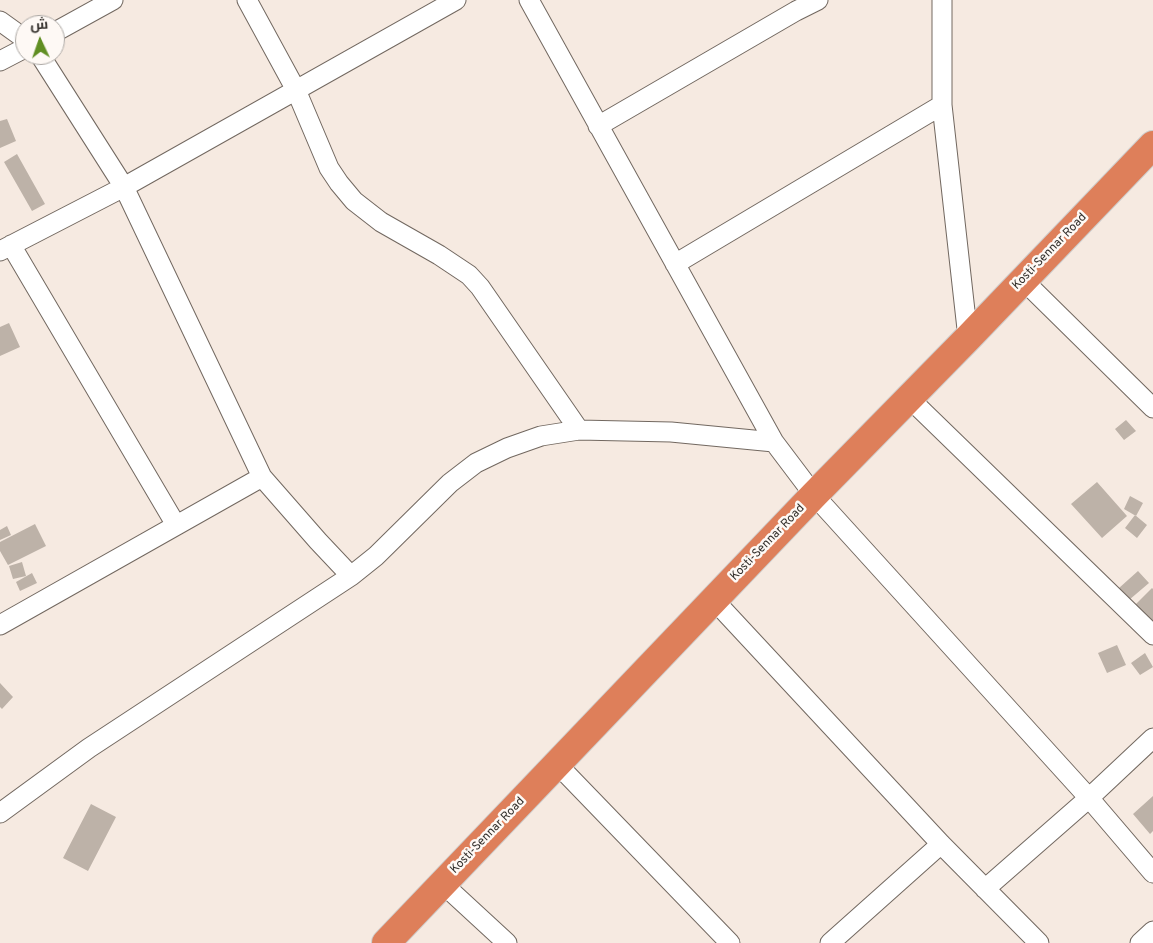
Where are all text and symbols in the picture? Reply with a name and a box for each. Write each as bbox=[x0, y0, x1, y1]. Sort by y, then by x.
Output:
north arrow bbox=[15, 15, 65, 65]
text: ش bbox=[30, 17, 49, 34]
street label: Kosti-Sennar Road bbox=[1010, 211, 1090, 293]
street label: Kosti-Sennar Road bbox=[728, 502, 808, 584]
street label: Kosti-Sennar Road bbox=[448, 795, 528, 877]

